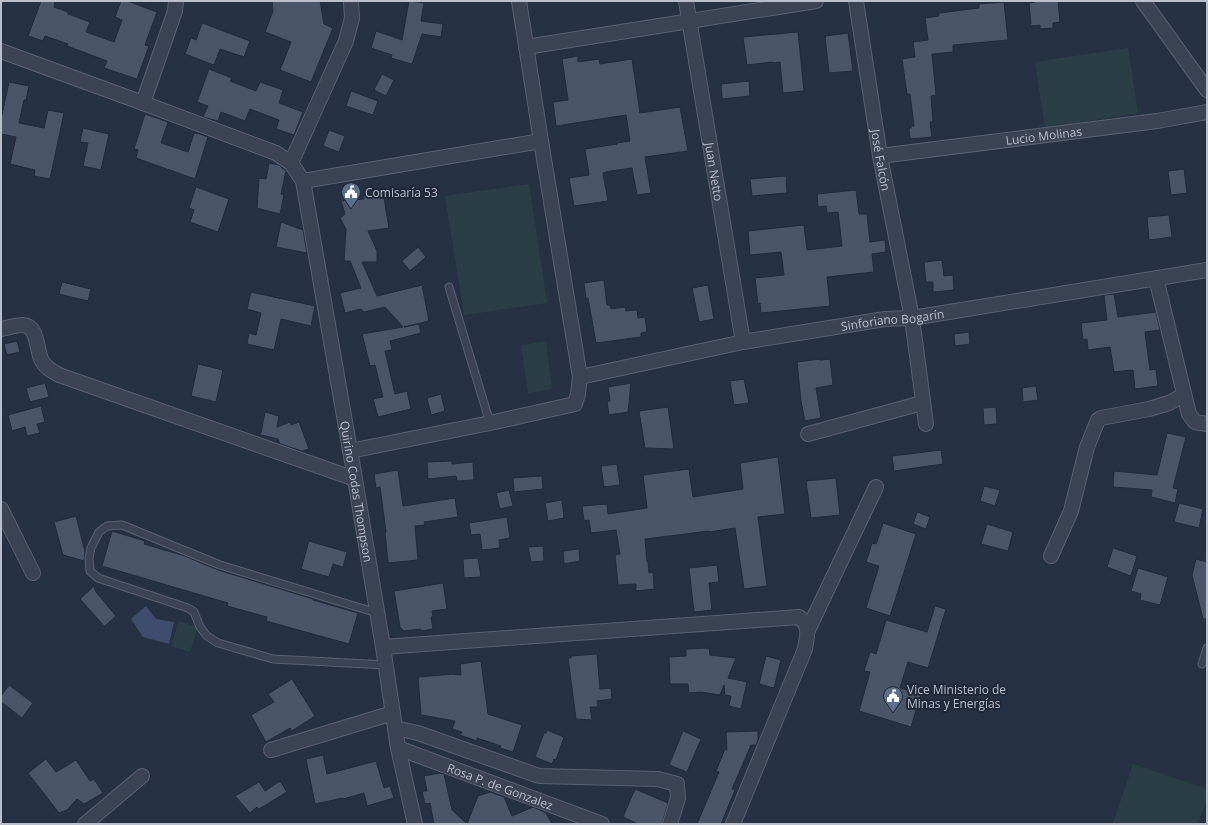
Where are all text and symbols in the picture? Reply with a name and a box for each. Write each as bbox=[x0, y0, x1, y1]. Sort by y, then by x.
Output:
street label: Lucio Molinas bbox=[1005, 122, 1083, 149]
street label: José Falcón bbox=[867, 127, 895, 192]
street label: Juan Netto bbox=[701, 140, 728, 202]
public building icon: Comisaría 53 bbox=[340, 181, 362, 209]
place label: Comisaría 53 bbox=[365, 184, 438, 201]
street label: Sinforiano Bogarín bbox=[840, 304, 945, 335]
street label: Quirino Codas Thompson bbox=[336, 419, 377, 563]
place label: Vice Ministerio de Minas y Energías bbox=[907, 681, 1006, 712]
public building icon: Vice Ministerio de Minas y Energías bbox=[882, 685, 904, 713]
street label: Rosa P. de Gonzalez bbox=[445, 759, 556, 814]

